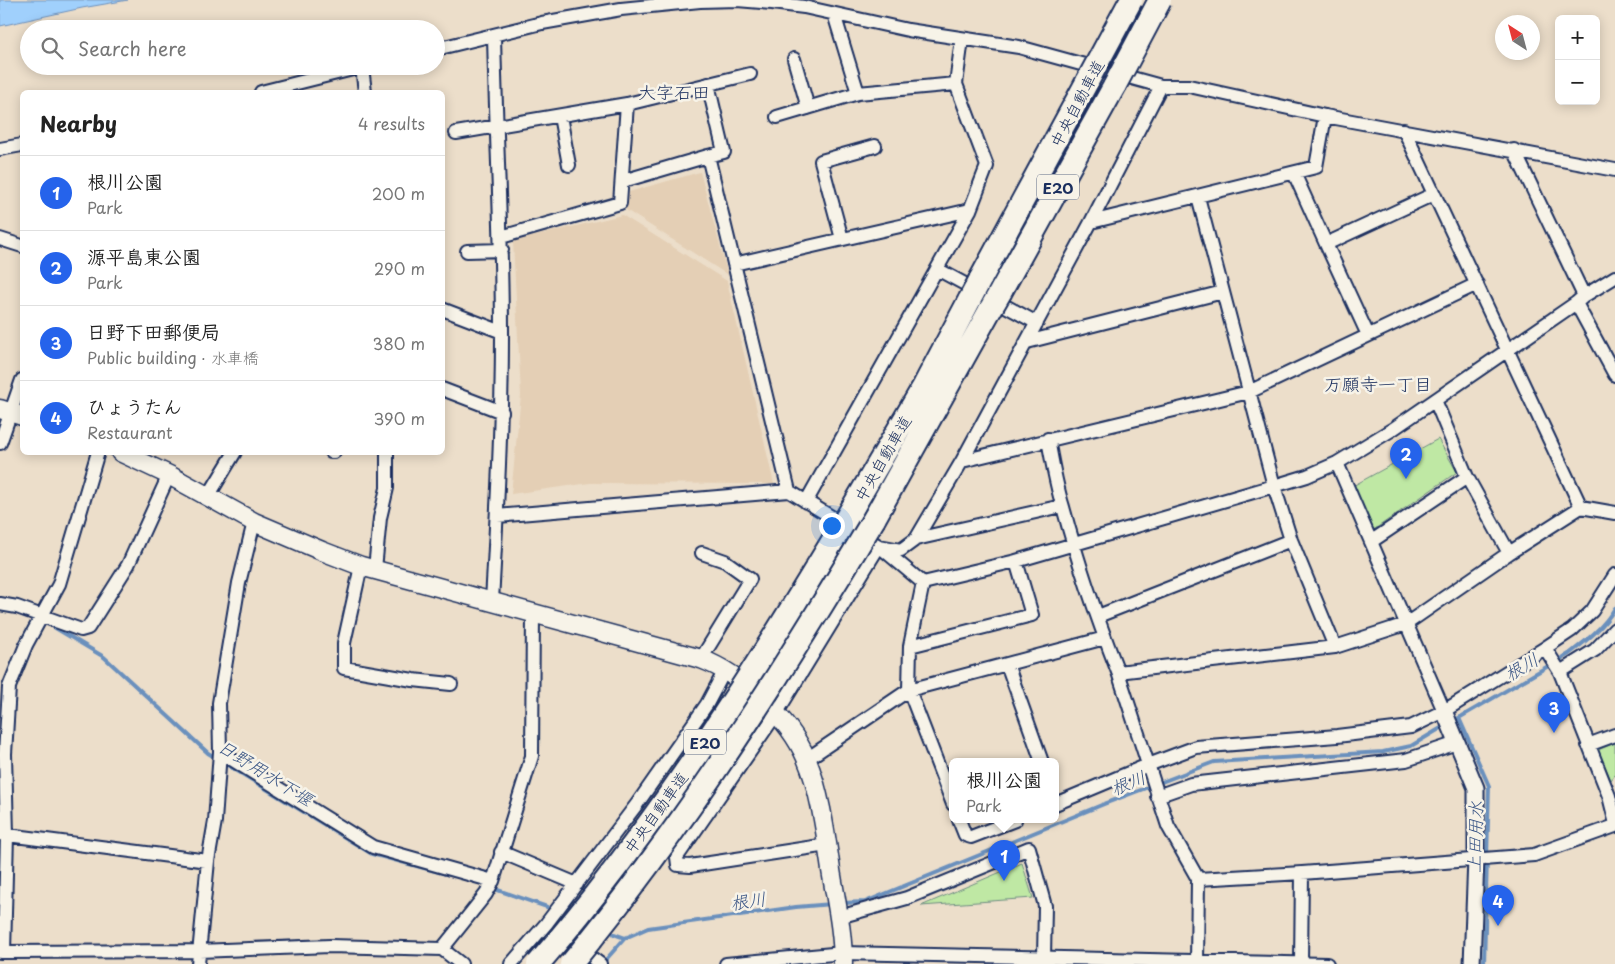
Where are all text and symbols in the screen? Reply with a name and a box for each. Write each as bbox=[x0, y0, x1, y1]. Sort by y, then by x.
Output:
north arrow bbox=[1495, 15, 1540, 60]
map controls bbox=[1555, 15, 1600, 105]
button: + bbox=[1555, 15, 1600, 60]
search box bbox=[20, 20, 445, 75]
icon: search bbox=[38, 34, 66, 62]
text: Search here bbox=[78, 34, 187, 62]
street label: 中央自動車道 bbox=[1043, 55, 1109, 151]
button: − bbox=[1555, 60, 1600, 105]
district label: 大字石田 bbox=[638, 78, 710, 105]
text: Nearby bbox=[40, 107, 117, 139]
text: 4 results bbox=[358, 111, 425, 135]
text: 根川公園 bbox=[87, 167, 163, 195]
road number: E20 bbox=[1037, 174, 1079, 200]
text: 1 bbox=[52, 181, 60, 205]
text: 200 m bbox=[372, 181, 425, 205]
text: Park bbox=[87, 195, 123, 219]
text: 源平島東公園 bbox=[87, 242, 201, 270]
text: 2 bbox=[50, 256, 62, 280]
text: 290 m bbox=[374, 256, 425, 280]
text: Park bbox=[87, 270, 123, 294]
text: 日野下田郵便局 bbox=[87, 317, 220, 345]
text: 3 bbox=[51, 331, 61, 355]
text: 380 m bbox=[373, 331, 425, 355]
text: Public building · 水車橋 bbox=[87, 345, 259, 369]
district label: 万願寺一丁目 bbox=[1324, 370, 1432, 397]
text: ひょうたん bbox=[87, 392, 182, 420]
text: 4 bbox=[51, 406, 61, 430]
text: 390 m bbox=[374, 406, 425, 430]
street label: 中央自動車道 bbox=[848, 410, 916, 506]
text: Restaurant bbox=[87, 420, 173, 444]
pin: 2 bbox=[1390, 438, 1422, 479]
your location bbox=[819, 513, 845, 539]
water label: 根川 bbox=[1499, 645, 1543, 687]
pin: 3 bbox=[1538, 692, 1570, 733]
road number: E20 bbox=[684, 730, 726, 754]
water label: 日野用水下堰 bbox=[213, 732, 321, 813]
popup bbox=[949, 758, 1059, 823]
water label: 根川 bbox=[1106, 763, 1150, 801]
text: 根川公園 bbox=[966, 765, 1042, 793]
street label: 中央自動車道 bbox=[617, 766, 693, 858]
text: Park bbox=[966, 793, 1002, 817]
water label: 上田用水 bbox=[1459, 801, 1489, 873]
pin: 1 bbox=[988, 840, 1020, 881]
water label: 根川 bbox=[728, 884, 768, 916]
pin: 4 bbox=[1482, 885, 1514, 926]

